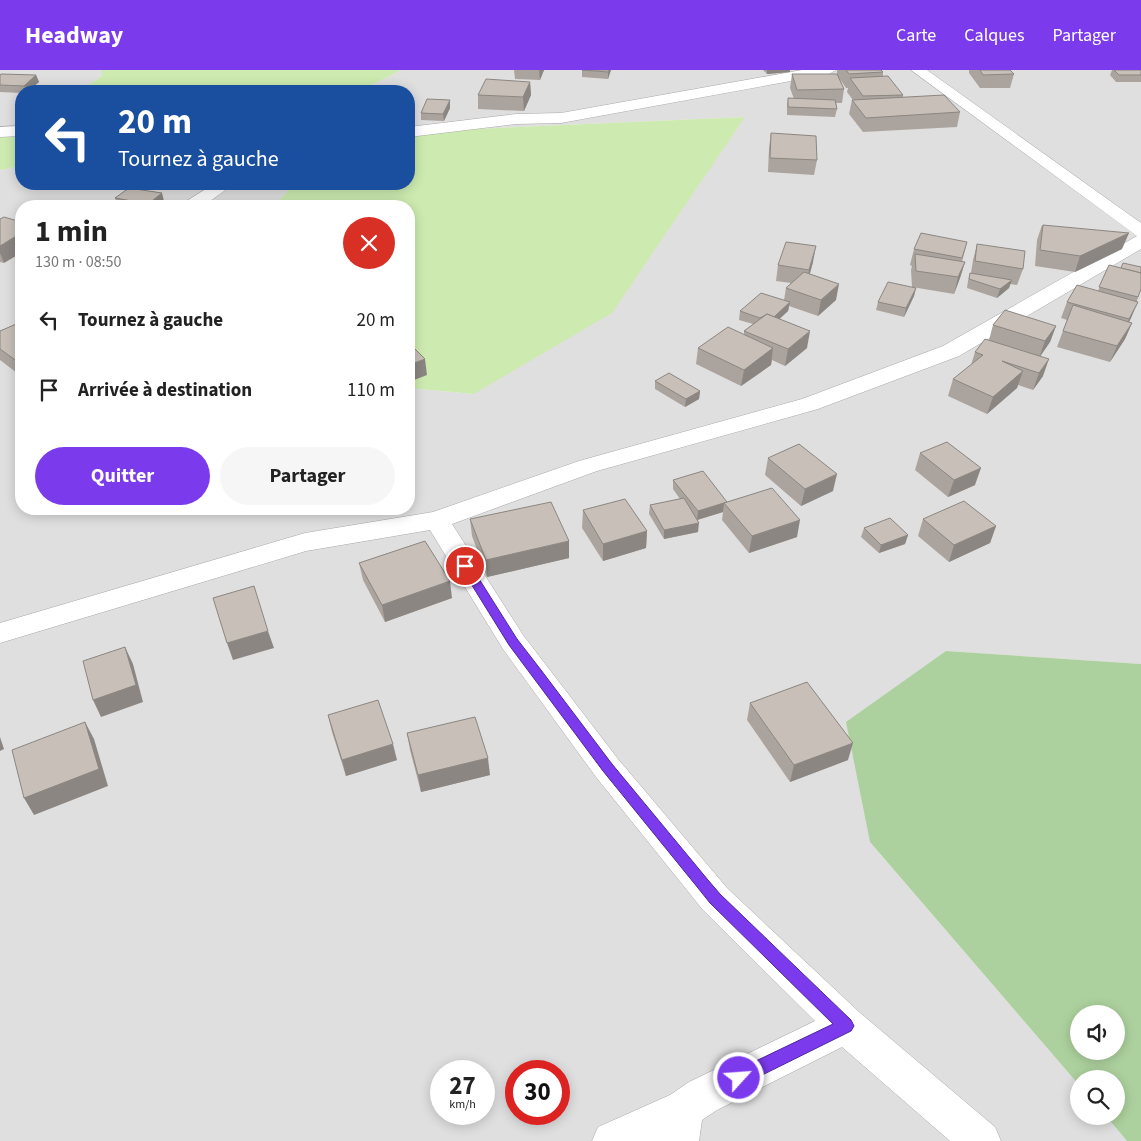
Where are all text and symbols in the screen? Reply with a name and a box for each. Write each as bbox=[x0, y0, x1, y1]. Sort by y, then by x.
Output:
text: Headway bbox=[25, 18, 123, 53]
text: Carte bbox=[896, 23, 936, 48]
text: Calques bbox=[964, 23, 1024, 48]
text: Partager bbox=[1052, 23, 1116, 48]
text: 20 m bbox=[118, 97, 192, 147]
icon: left bbox=[35, 105, 100, 170]
text: Tournez à gauche bbox=[118, 143, 279, 175]
text: 1 min bbox=[35, 210, 108, 253]
button: close bbox=[343, 217, 395, 269]
text: 130 m · 08:50 bbox=[35, 251, 122, 273]
icon: left bbox=[35, 306, 63, 334]
text: Tournez à gauche bbox=[78, 307, 223, 334]
text: 20 m bbox=[357, 307, 395, 334]
icon: arrive bbox=[35, 376, 63, 404]
text: Arrivée à destination bbox=[78, 377, 252, 404]
text: 110 m bbox=[347, 377, 395, 404]
button: Quitter bbox=[35, 447, 210, 505]
button: Partager bbox=[220, 447, 395, 505]
pin bbox=[444, 545, 486, 587]
icon: arrive bbox=[451, 552, 479, 580]
map controls bbox=[1070, 1005, 1125, 1125]
button: sound bbox=[1070, 1005, 1125, 1060]
position arrow bbox=[712, 1051, 764, 1103]
speed limit sign: 30 bbox=[505, 1060, 570, 1125]
text: 27 bbox=[449, 1068, 476, 1104]
button: search bbox=[1070, 1070, 1125, 1125]
text: km/h bbox=[449, 1096, 476, 1113]

